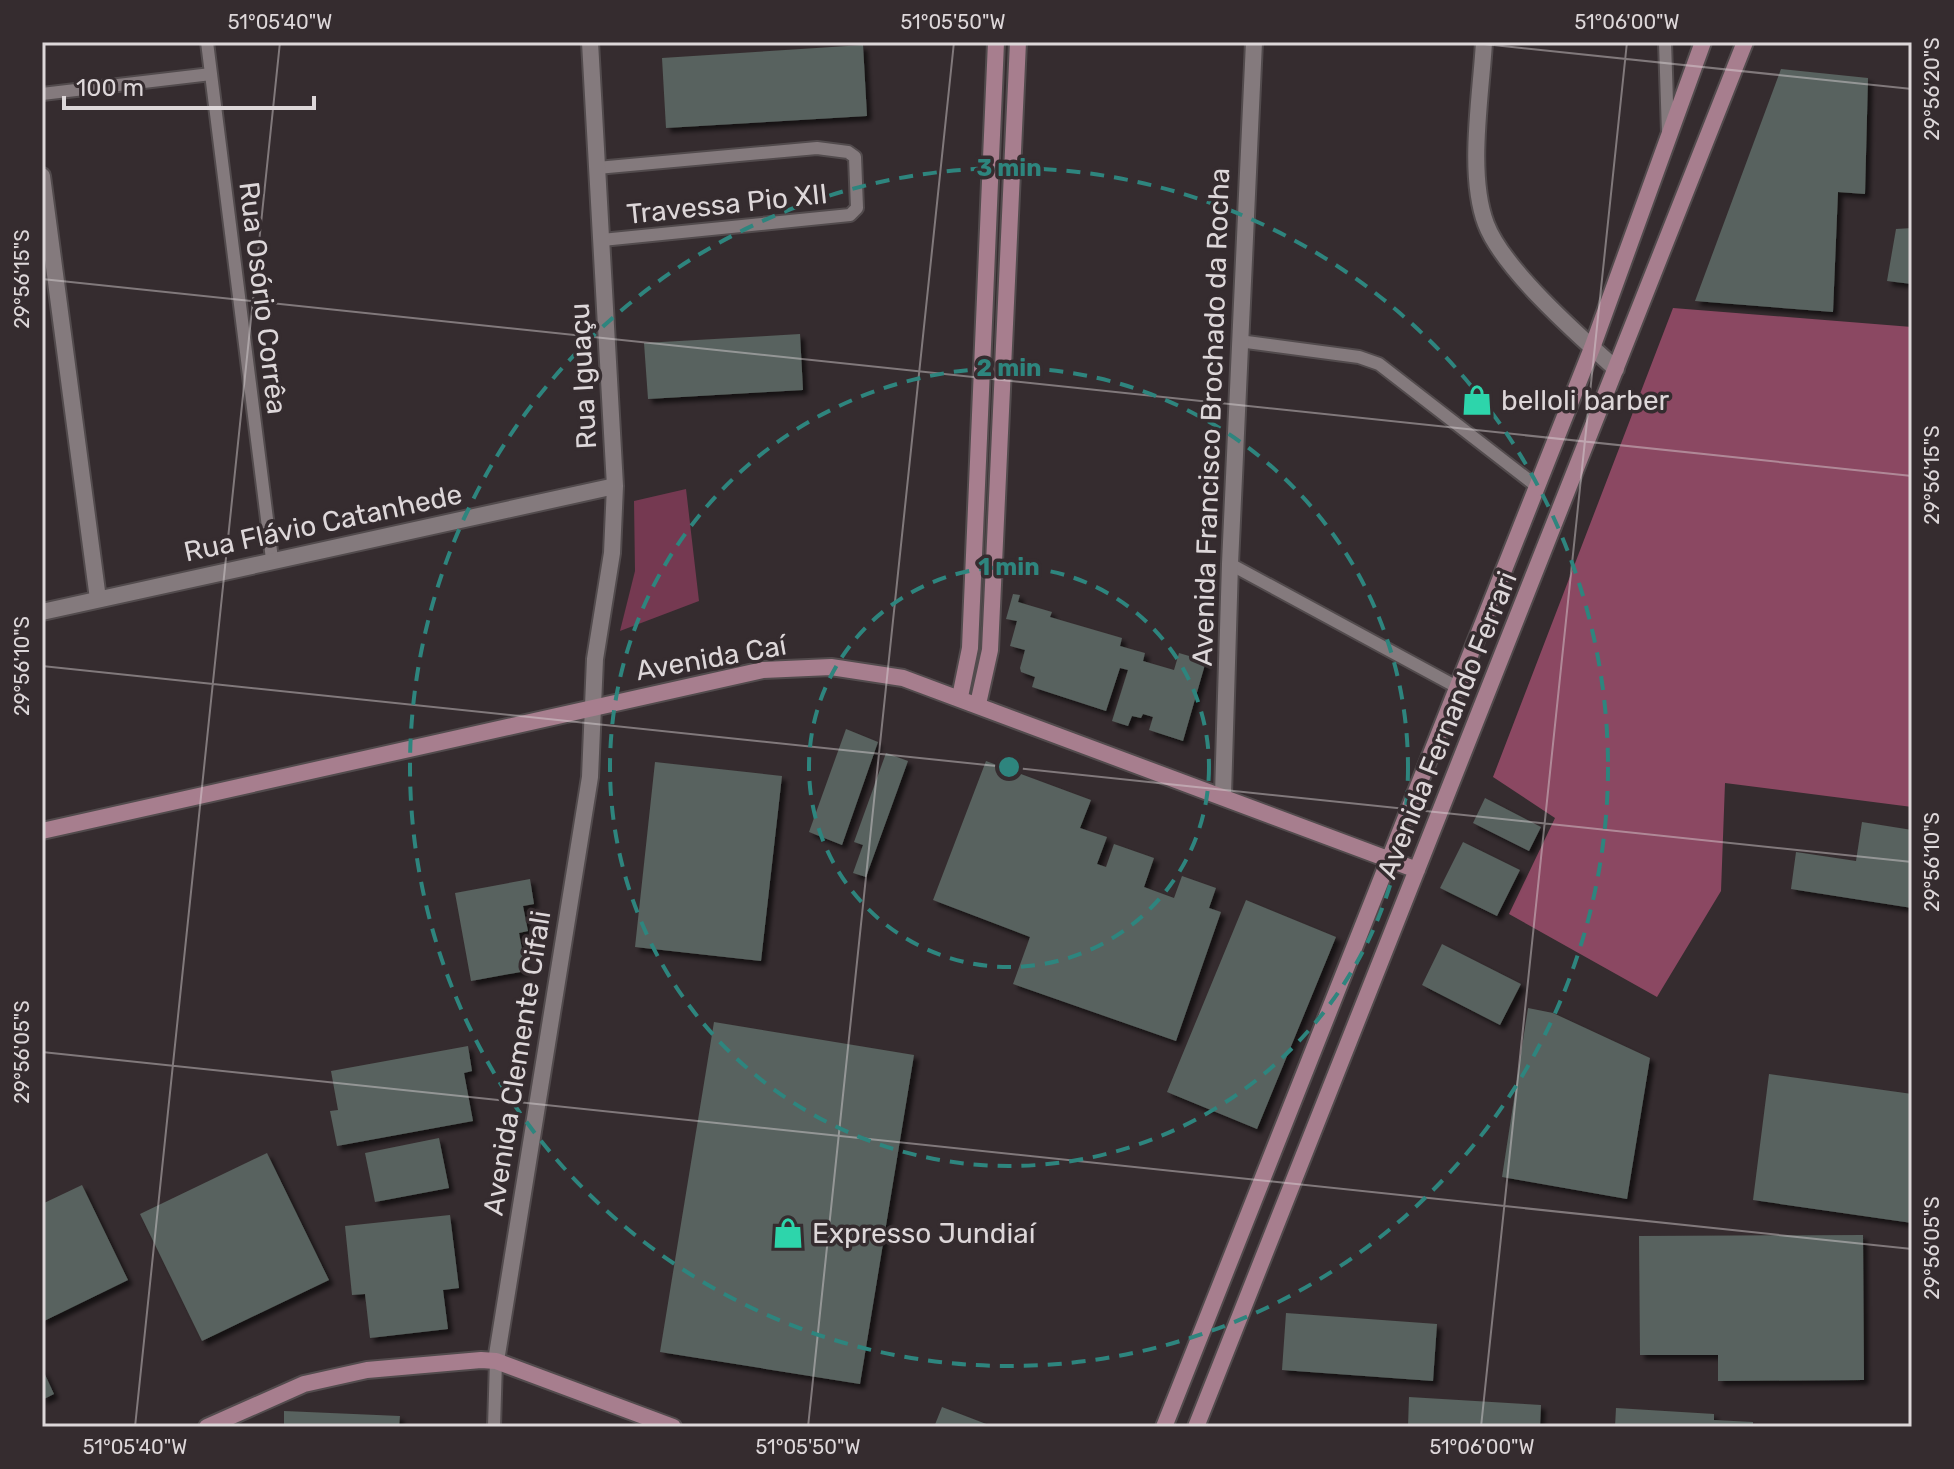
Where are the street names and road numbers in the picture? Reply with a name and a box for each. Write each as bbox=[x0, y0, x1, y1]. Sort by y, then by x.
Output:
street label: Avenida Francisco Brochado da Rocha bbox=[1186, 167, 1236, 667]
street label: Travessa Pio XII bbox=[625, 177, 829, 231]
street label: Rua Osório Corrêa bbox=[232, 180, 294, 416]
street label: Rua Iguaçu bbox=[563, 302, 603, 450]
street label: Rua Flávio Catanhede bbox=[181, 477, 465, 569]
street label: Avenida Fernando Ferrari bbox=[1370, 567, 1524, 883]
street label: Avenida Caí bbox=[633, 628, 790, 687]
street label: Avenida Clemente Cifali bbox=[477, 908, 557, 1218]

